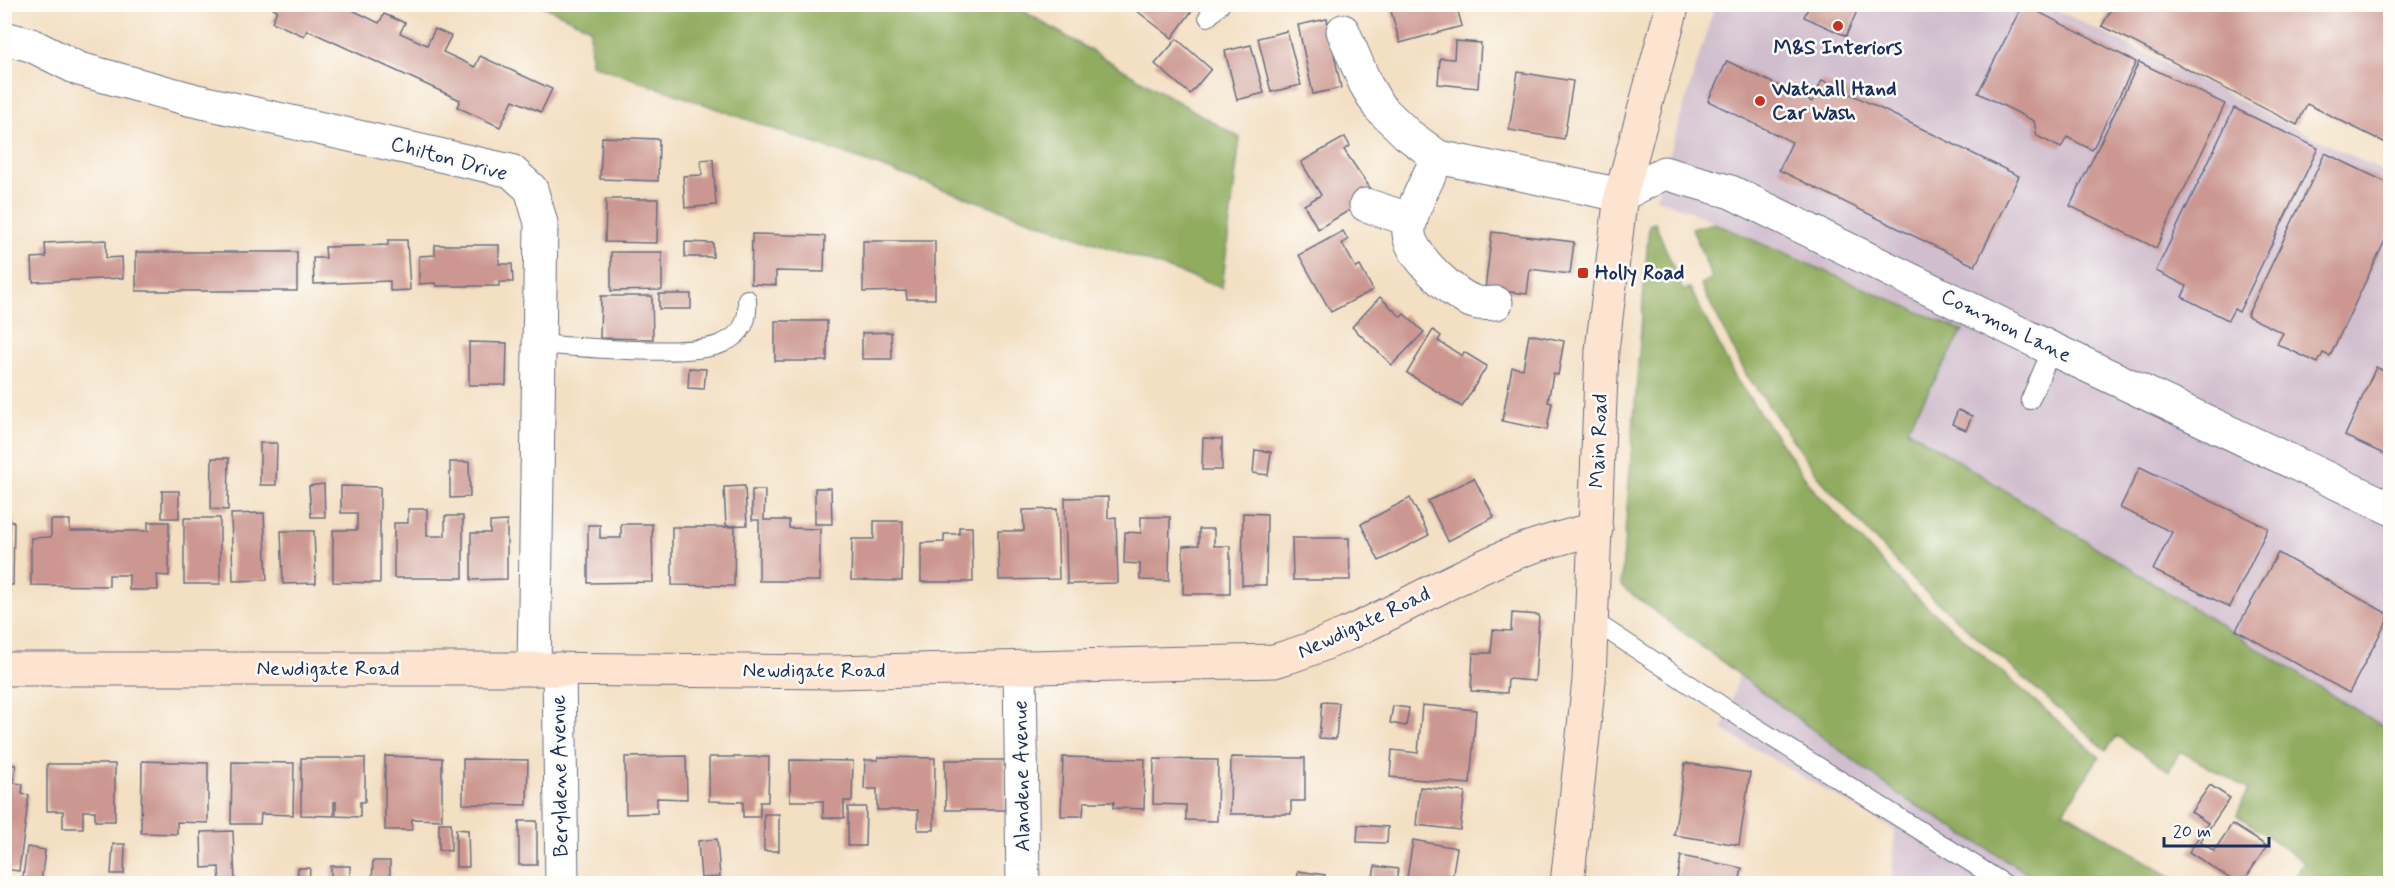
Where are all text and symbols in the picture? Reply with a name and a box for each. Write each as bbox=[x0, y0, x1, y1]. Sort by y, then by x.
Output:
marker: M&S Interiors bbox=[1831, 19, 1845, 33]
place label: M&S Interiors bbox=[1774, 34, 1903, 62]
place label: Watnall Hand Car Wash bbox=[1771, 75, 1897, 127]
marker: Watnall Hand Car Wash bbox=[1753, 94, 1767, 108]
street label: Chilton Drive bbox=[387, 130, 511, 188]
place label: Holly Road bbox=[1595, 259, 1685, 287]
marker: Holly Road bbox=[1576, 266, 1590, 280]
street label: Common Lane bbox=[1936, 282, 2076, 370]
street label: Main Road bbox=[1583, 393, 1615, 489]
street label: Newdigate Road bbox=[1293, 580, 1435, 666]
street label: Newdigate Road bbox=[256, 655, 400, 683]
street label: Newdigate Road bbox=[742, 657, 886, 685]
street label: Beryldene Avenue bbox=[545, 695, 575, 857]
street label: Alandene Avenue bbox=[1007, 700, 1037, 852]
scale bar bbox=[2164, 810, 2269, 848]
text: 20 m bbox=[2173, 820, 2211, 844]

